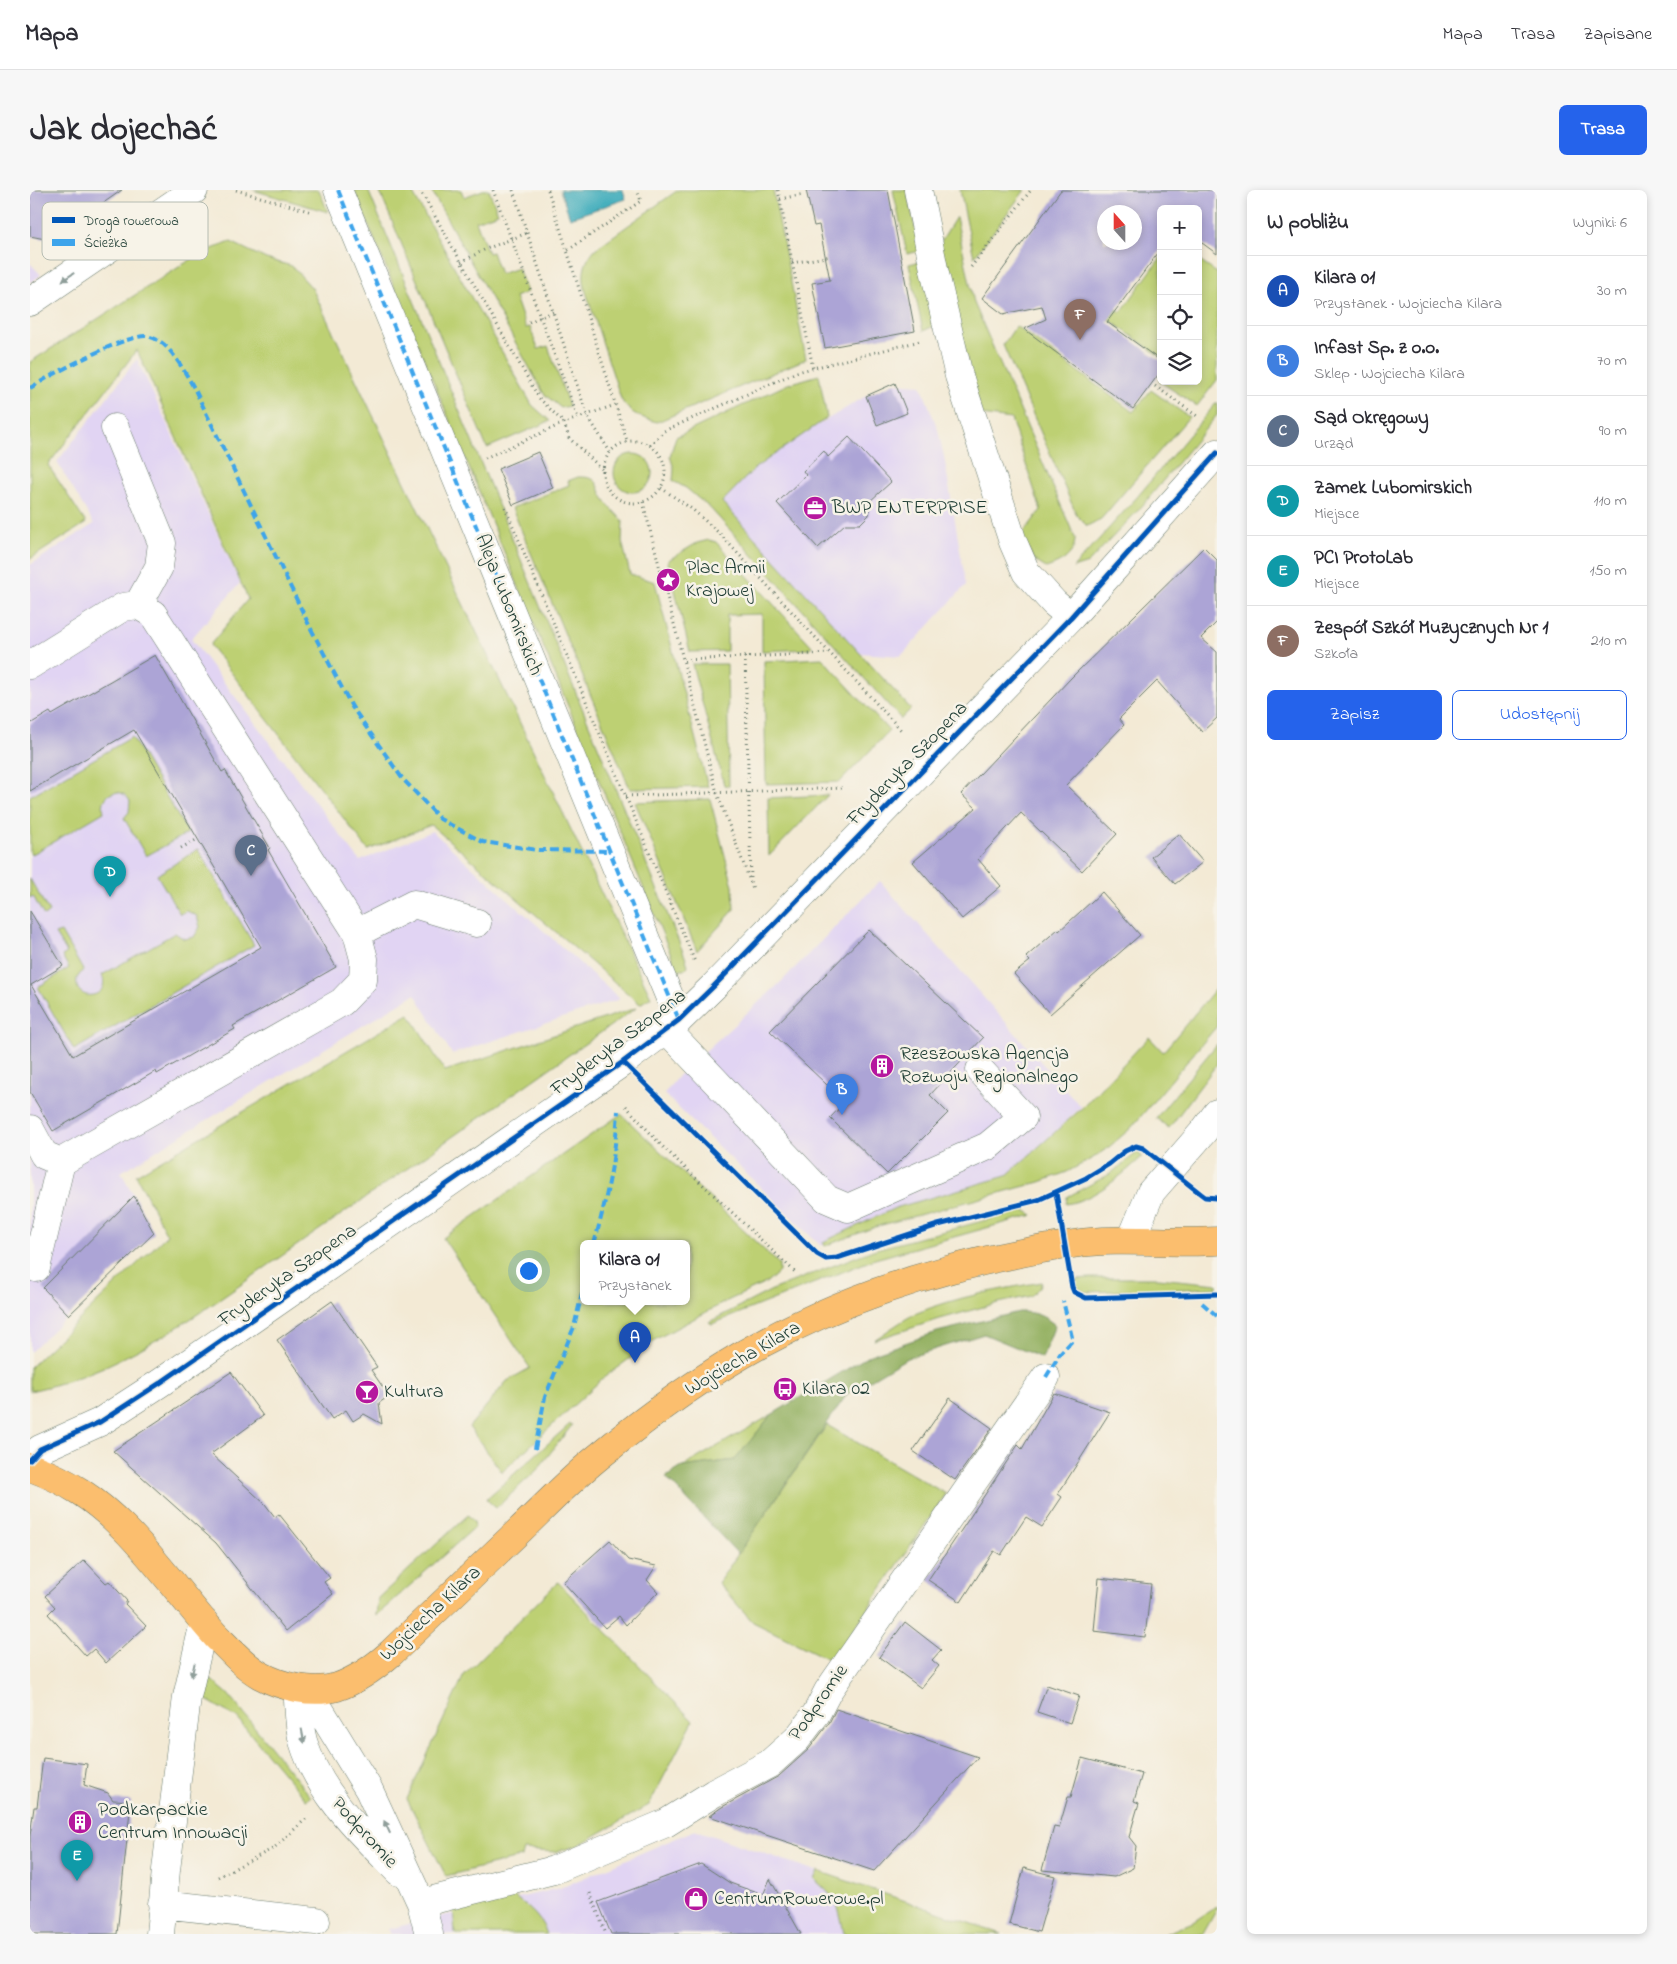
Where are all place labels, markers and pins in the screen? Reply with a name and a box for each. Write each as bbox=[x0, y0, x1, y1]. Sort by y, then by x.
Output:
pin: F bbox=[1064, 299, 1096, 340]
place label: BWP ENTERPRISE bbox=[831, 494, 988, 523]
office icon: BWP ENTERPRISE bbox=[802, 495, 828, 521]
place label: Plac Armii Krajowej bbox=[686, 554, 766, 606]
place icon: Plac Armii Krajowej bbox=[655, 567, 681, 593]
pin: C bbox=[235, 835, 267, 876]
pin: D bbox=[94, 856, 126, 897]
place label: Rzeszowska Agencja Rozwoju Regionalnego bbox=[900, 1040, 1078, 1093]
building icon: Rzeszowska Agencja Rozwoju Regionalnego bbox=[869, 1053, 895, 1079]
pin: B bbox=[826, 1074, 858, 1115]
pin: A bbox=[619, 1322, 651, 1363]
place label: Kilara 02 bbox=[802, 1375, 870, 1404]
bus stop icon: Kilara 02 bbox=[772, 1376, 798, 1402]
place label: Kultura bbox=[384, 1378, 444, 1407]
bar icon: Kultura bbox=[354, 1379, 380, 1405]
place label: Podkarpackie Centrum Innowacji bbox=[98, 1796, 248, 1848]
building icon: Podkarpackie Centrum Innowacji bbox=[67, 1809, 93, 1835]
pin: E bbox=[61, 1840, 93, 1881]
place label: CentrumRowerowe.pl bbox=[714, 1885, 884, 1914]
shop icon: CentrumRowerowe.pl bbox=[683, 1886, 709, 1912]

